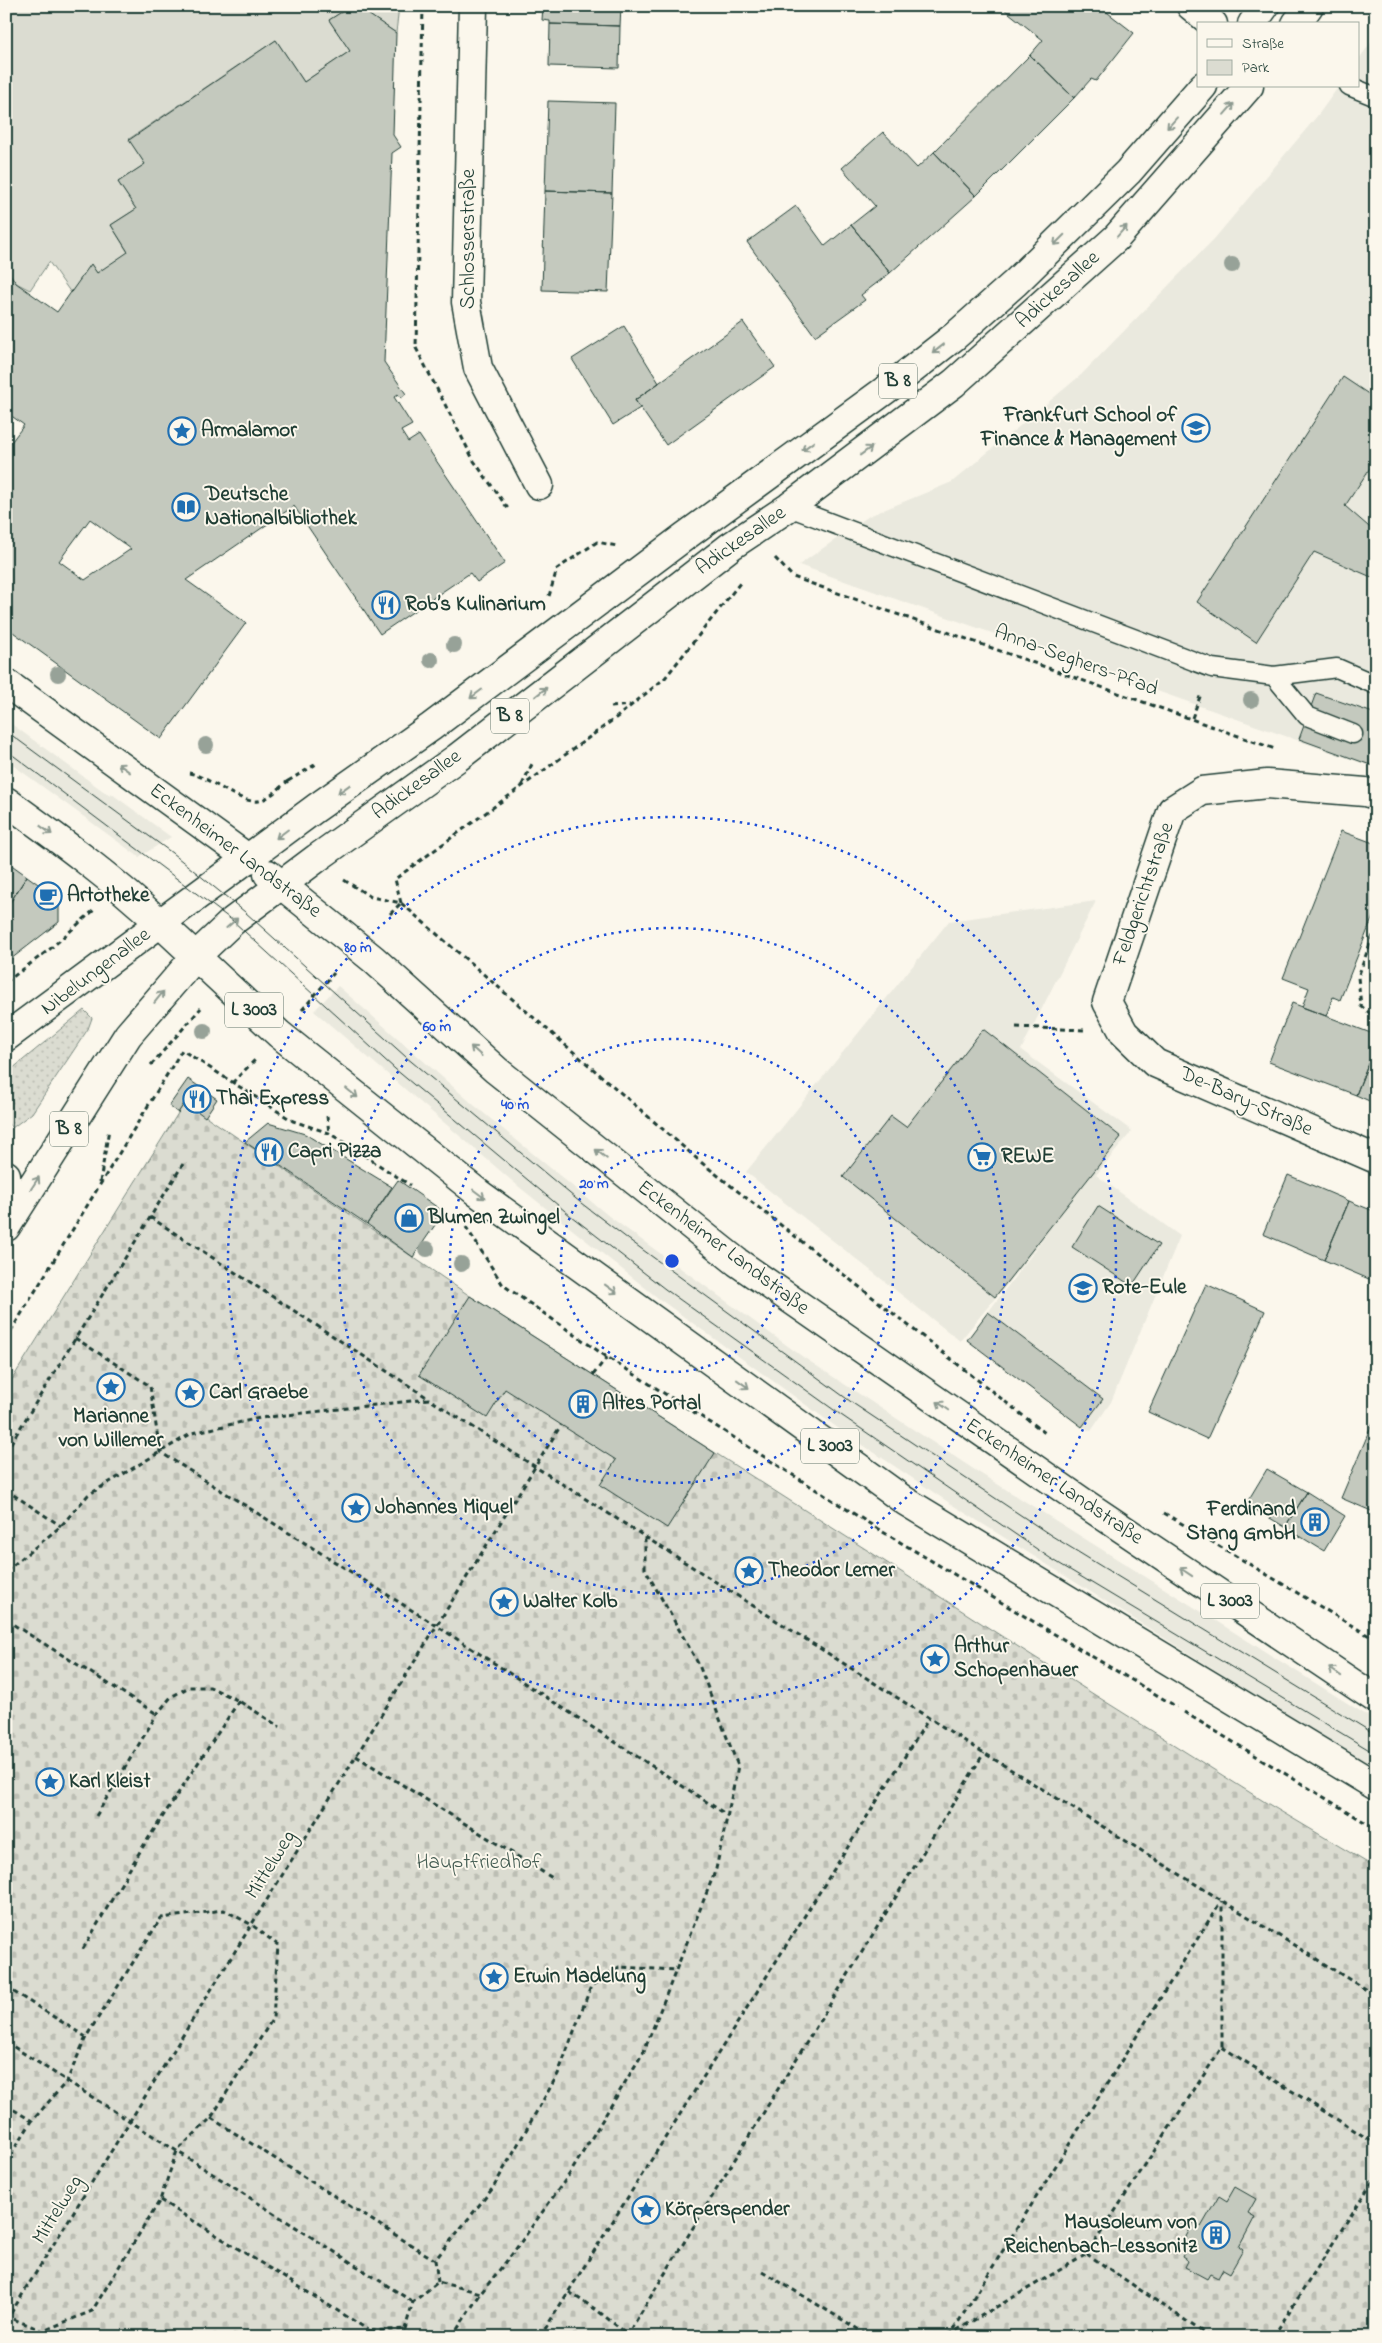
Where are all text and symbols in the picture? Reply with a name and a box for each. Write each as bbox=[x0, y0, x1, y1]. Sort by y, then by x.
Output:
legend bbox=[1197, 22, 1360, 88]
text: Straße bbox=[1242, 33, 1284, 55]
text: Park bbox=[1242, 57, 1270, 79]
one-way arrow bbox=[1224, 103, 1235, 116]
one-way arrow bbox=[1166, 117, 1178, 130]
street label: Schlosserstraße bbox=[454, 168, 484, 309]
one-way arrow bbox=[1116, 225, 1128, 238]
one-way arrow bbox=[1052, 234, 1065, 246]
street label: Adickesallee bbox=[1009, 244, 1107, 336]
one-way arrow bbox=[931, 344, 945, 354]
road number: B 8 bbox=[879, 364, 917, 398]
place label: Frankfurt School of Finance & Management bbox=[980, 401, 1178, 457]
school or university icon: Frankfurt School of Finance & Management bbox=[1181, 413, 1211, 443]
place icon: Armalamor bbox=[167, 416, 197, 446]
place label: Armalamor bbox=[201, 416, 297, 446]
one-way arrow bbox=[801, 441, 815, 451]
one-way arrow bbox=[859, 446, 873, 456]
place label: Deutsche Nationalbibliothek bbox=[204, 480, 357, 534]
library icon: Deutsche Nationalbibliothek bbox=[171, 492, 201, 522]
street label: Adickesallee bbox=[690, 498, 793, 583]
restaurant icon: Rob’s Kulinarium bbox=[371, 590, 401, 620]
place label: Rob’s Kulinarium bbox=[405, 590, 546, 620]
street label: Anna-Seghers-Pfad bbox=[989, 617, 1162, 707]
one-way arrow bbox=[534, 687, 547, 698]
one-way arrow bbox=[469, 689, 483, 699]
road number: B 8 bbox=[491, 698, 529, 734]
street label: Adickesallee bbox=[366, 742, 469, 828]
one-way arrow bbox=[118, 763, 132, 774]
street label: Eckenheimer Landstraße bbox=[143, 776, 328, 926]
one-way arrow bbox=[337, 784, 351, 794]
street label: Feldgerichtstraße bbox=[1105, 818, 1185, 971]
one-way arrow bbox=[39, 825, 53, 835]
one-way arrow bbox=[276, 828, 289, 839]
cafe icon: Artotheke bbox=[33, 881, 63, 911]
place label: Artotheke bbox=[67, 881, 150, 911]
one-way arrow bbox=[225, 917, 238, 929]
street label: Nibelungenallee bbox=[35, 920, 159, 1025]
text: 80 m bbox=[343, 937, 372, 959]
one-way arrow bbox=[154, 991, 165, 1004]
road number: L 3003 bbox=[225, 992, 283, 1028]
text: 60 m bbox=[422, 1016, 452, 1038]
one-way arrow bbox=[469, 1045, 482, 1057]
street label: De-Bary-Straße bbox=[1173, 1059, 1318, 1147]
restaurant icon: Thai Express bbox=[182, 1084, 212, 1114]
place label: Thai Express bbox=[216, 1084, 330, 1114]
one-way arrow bbox=[345, 1088, 358, 1099]
text: 40 m bbox=[500, 1094, 529, 1116]
road number: B 8 bbox=[50, 1112, 88, 1146]
restaurant icon: Capri Pizza bbox=[254, 1137, 284, 1167]
place label: Capri Pizza bbox=[288, 1137, 381, 1167]
supermarket icon: REWE bbox=[967, 1142, 997, 1172]
place label: REWE bbox=[1001, 1142, 1055, 1172]
one-way arrow bbox=[595, 1149, 608, 1160]
text: 20 m bbox=[578, 1173, 609, 1195]
street label: Eckenheimer Landstraße bbox=[631, 1173, 816, 1323]
one-way arrow bbox=[30, 1176, 40, 1190]
one-way arrow bbox=[472, 1189, 486, 1199]
shop icon: Blumen Zwingel bbox=[394, 1203, 424, 1233]
place label: Blumen Zwingel bbox=[427, 1203, 560, 1235]
centre of rings bbox=[663, 1252, 681, 1270]
school or university icon: Rote-Eule bbox=[1068, 1273, 1098, 1303]
place label: Rote-Eule bbox=[1102, 1273, 1187, 1303]
one-way arrow bbox=[604, 1284, 618, 1294]
place icon: Marianne von Willemer bbox=[96, 1372, 126, 1402]
place icon: Carl Graebe bbox=[175, 1378, 205, 1408]
place label: Carl Graebe bbox=[209, 1378, 309, 1408]
one-way arrow bbox=[736, 1379, 750, 1389]
building icon: Altes Portal bbox=[568, 1389, 598, 1419]
place label: Altes Portal bbox=[602, 1389, 702, 1419]
one-way arrow bbox=[937, 1401, 951, 1411]
place label: Marianne von Willemer bbox=[58, 1402, 164, 1456]
street label: Eckenheimer Landstraße bbox=[959, 1411, 1149, 1553]
road number: L 3003 bbox=[801, 1428, 859, 1464]
place icon: Johannes Miquel bbox=[341, 1493, 371, 1523]
place label: Johannes Miquel bbox=[375, 1493, 514, 1523]
place label: Ferdinand Stang GmbH bbox=[1186, 1495, 1296, 1551]
building icon: Ferdinand Stang GmbH bbox=[1300, 1507, 1330, 1537]
place icon: Theodor Lerner bbox=[734, 1556, 764, 1586]
place label: Theodor Lerner bbox=[768, 1556, 895, 1586]
one-way arrow bbox=[1179, 1567, 1193, 1577]
road number: L 3003 bbox=[1201, 1584, 1259, 1618]
place icon: Walter Kolb bbox=[489, 1587, 519, 1617]
place label: Walter Kolb bbox=[523, 1587, 618, 1617]
place label: Arthur Schopenhauer bbox=[954, 1632, 1079, 1686]
place icon: Arthur Schopenhauer bbox=[920, 1644, 950, 1674]
one-way arrow bbox=[1329, 1667, 1343, 1677]
place icon: Karl Kleist bbox=[35, 1767, 65, 1797]
place label: Karl Kleist bbox=[69, 1767, 151, 1797]
street label: Mittelweg bbox=[238, 1825, 306, 1906]
park label: Hauptfriedhof bbox=[416, 1848, 542, 1878]
place icon: Erwin Madelung bbox=[479, 1962, 509, 1992]
place label: Erwin Madelung bbox=[513, 1962, 646, 1994]
street label: Mittelweg bbox=[25, 2170, 93, 2251]
place icon: Körperspender bbox=[631, 2195, 661, 2225]
place label: Körperspender bbox=[665, 2195, 790, 2225]
place label: Mausoleum von Reichenbach-Lessonitz bbox=[1004, 2208, 1198, 2262]
building icon: Mausoleum von Reichenbach-Lessonitz bbox=[1201, 2220, 1231, 2250]

